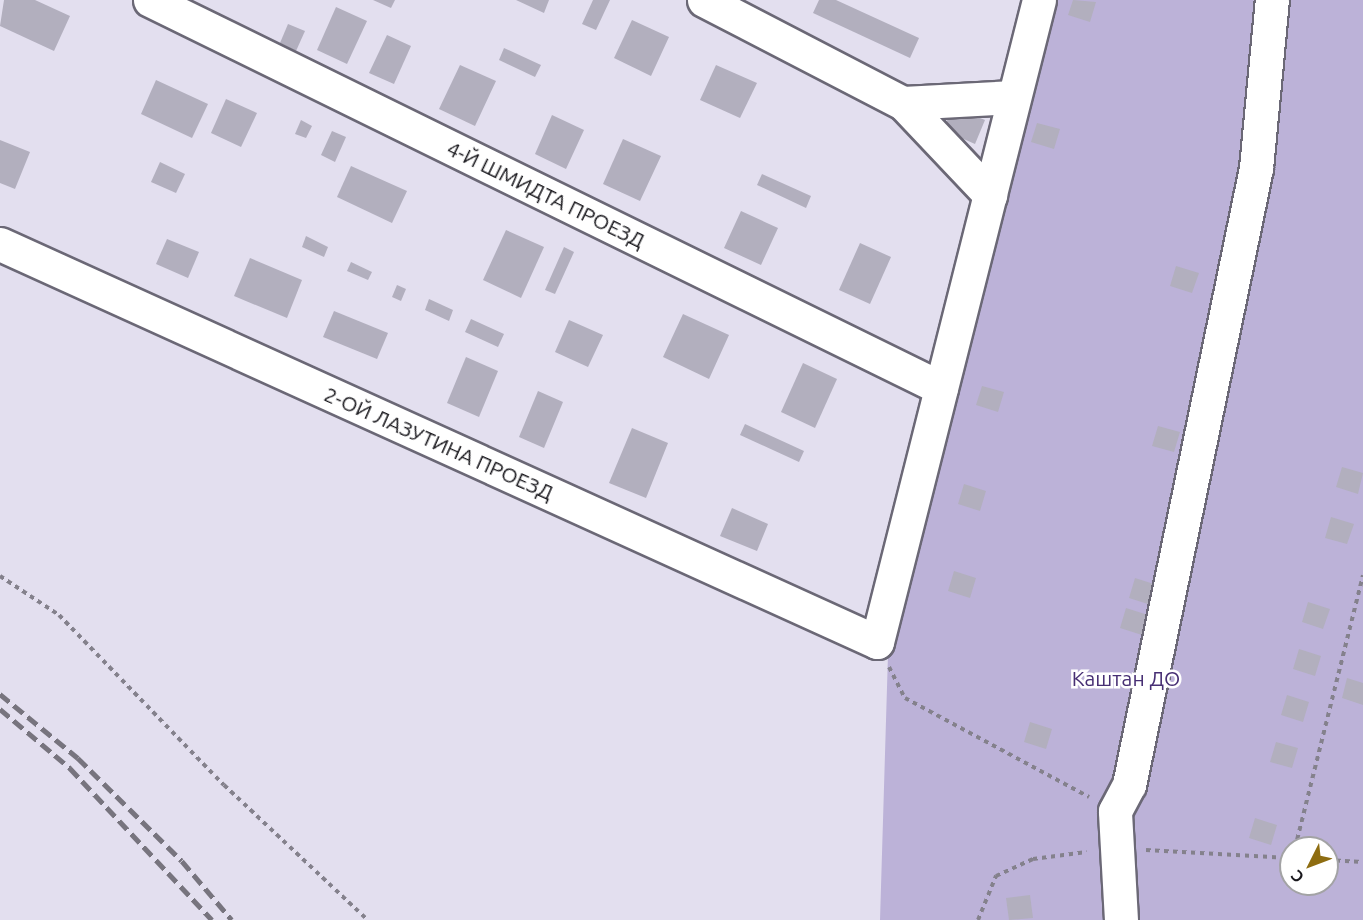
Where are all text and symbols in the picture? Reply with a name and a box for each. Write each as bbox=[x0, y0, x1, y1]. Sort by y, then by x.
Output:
street label: 4-Й ШМИДТА ПРОЕЗД bbox=[443, 135, 649, 253]
street label: 2-ОЙ ЛАЗУТИНА ПРОЕЗД bbox=[321, 381, 557, 505]
park label: Каштан ДО bbox=[1072, 665, 1180, 691]
north arrow bbox=[1279, 836, 1339, 896]
text: С bbox=[1287, 867, 1307, 887]

